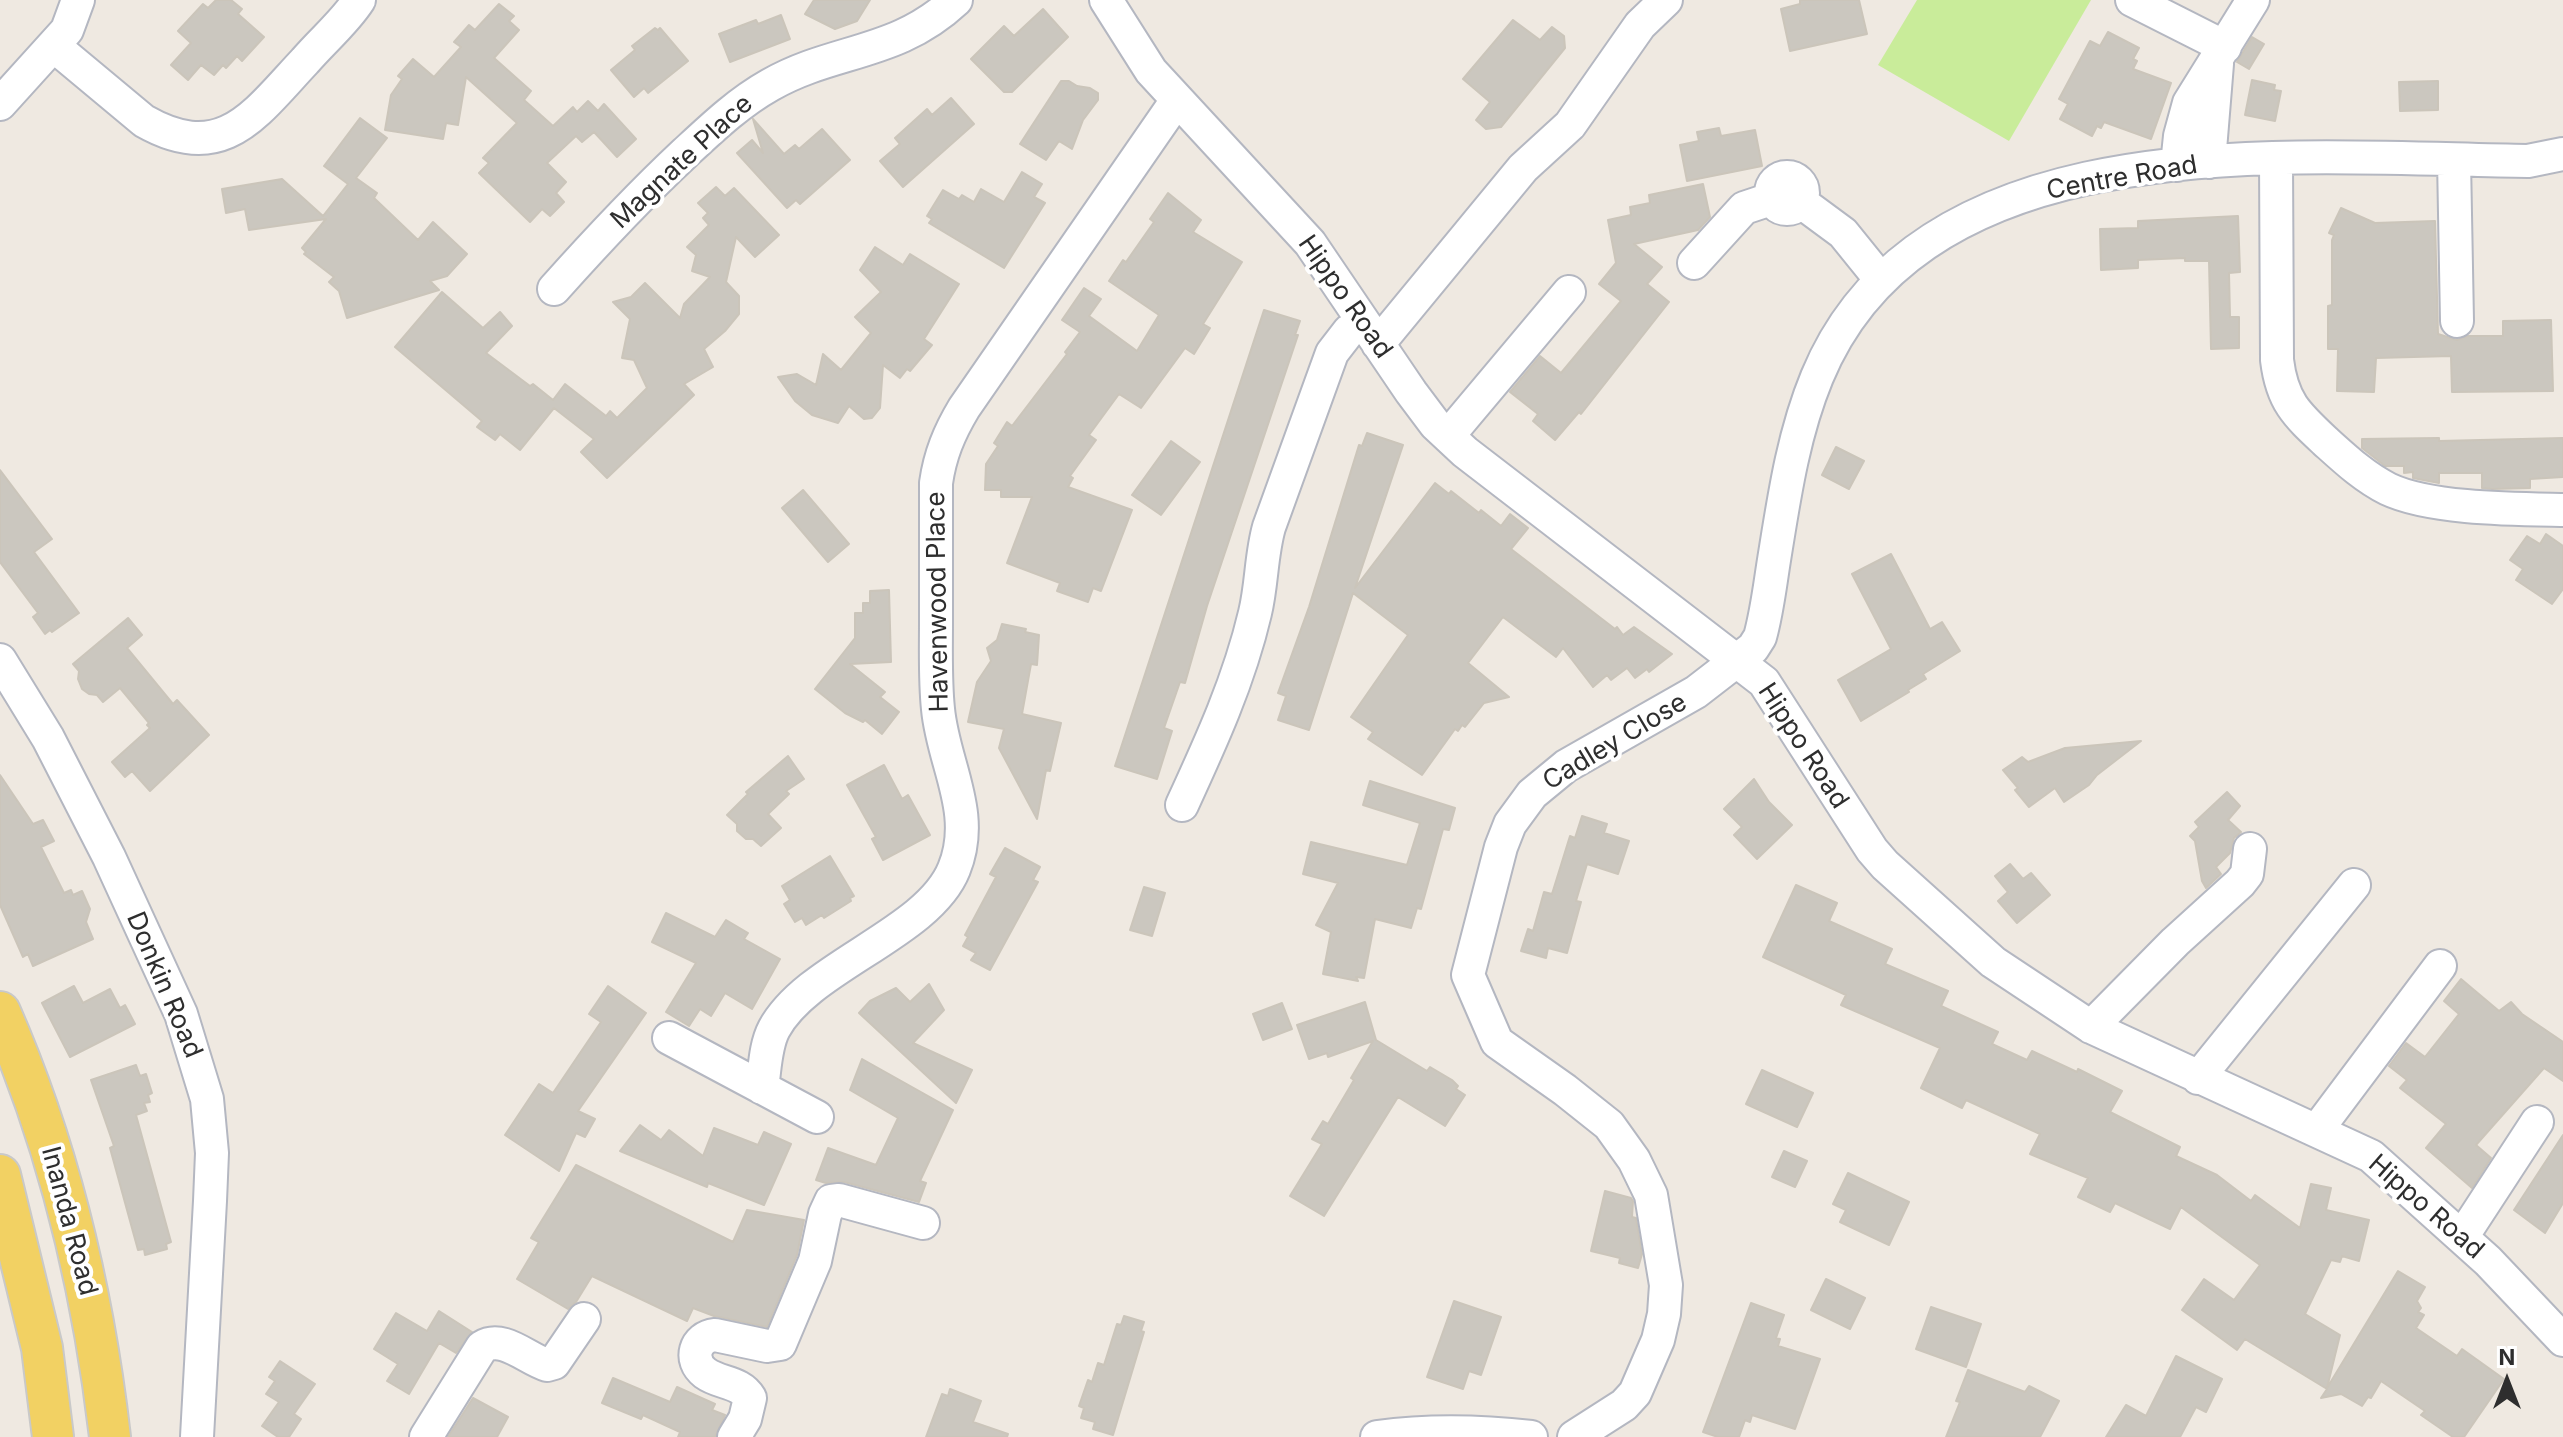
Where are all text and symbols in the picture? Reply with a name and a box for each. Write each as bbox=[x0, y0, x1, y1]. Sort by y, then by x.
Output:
street label: Magnate Place bbox=[605, 88, 759, 236]
street label: Centre Road bbox=[2044, 149, 2200, 207]
street label: Hippo Road bbox=[1291, 229, 1399, 365]
street label: Havenwood Place bbox=[920, 491, 956, 713]
street label: Hippo Road bbox=[1751, 678, 1855, 814]
street label: Cadley Close bbox=[1537, 687, 1693, 797]
street label: Donkin Road bbox=[119, 907, 209, 1063]
street label: Inanda Road bbox=[34, 1143, 104, 1299]
street label: Hippo Road bbox=[2362, 1148, 2490, 1266]
north arrow bbox=[2467, 1341, 2547, 1421]
text: N bbox=[2499, 1344, 2515, 1370]

